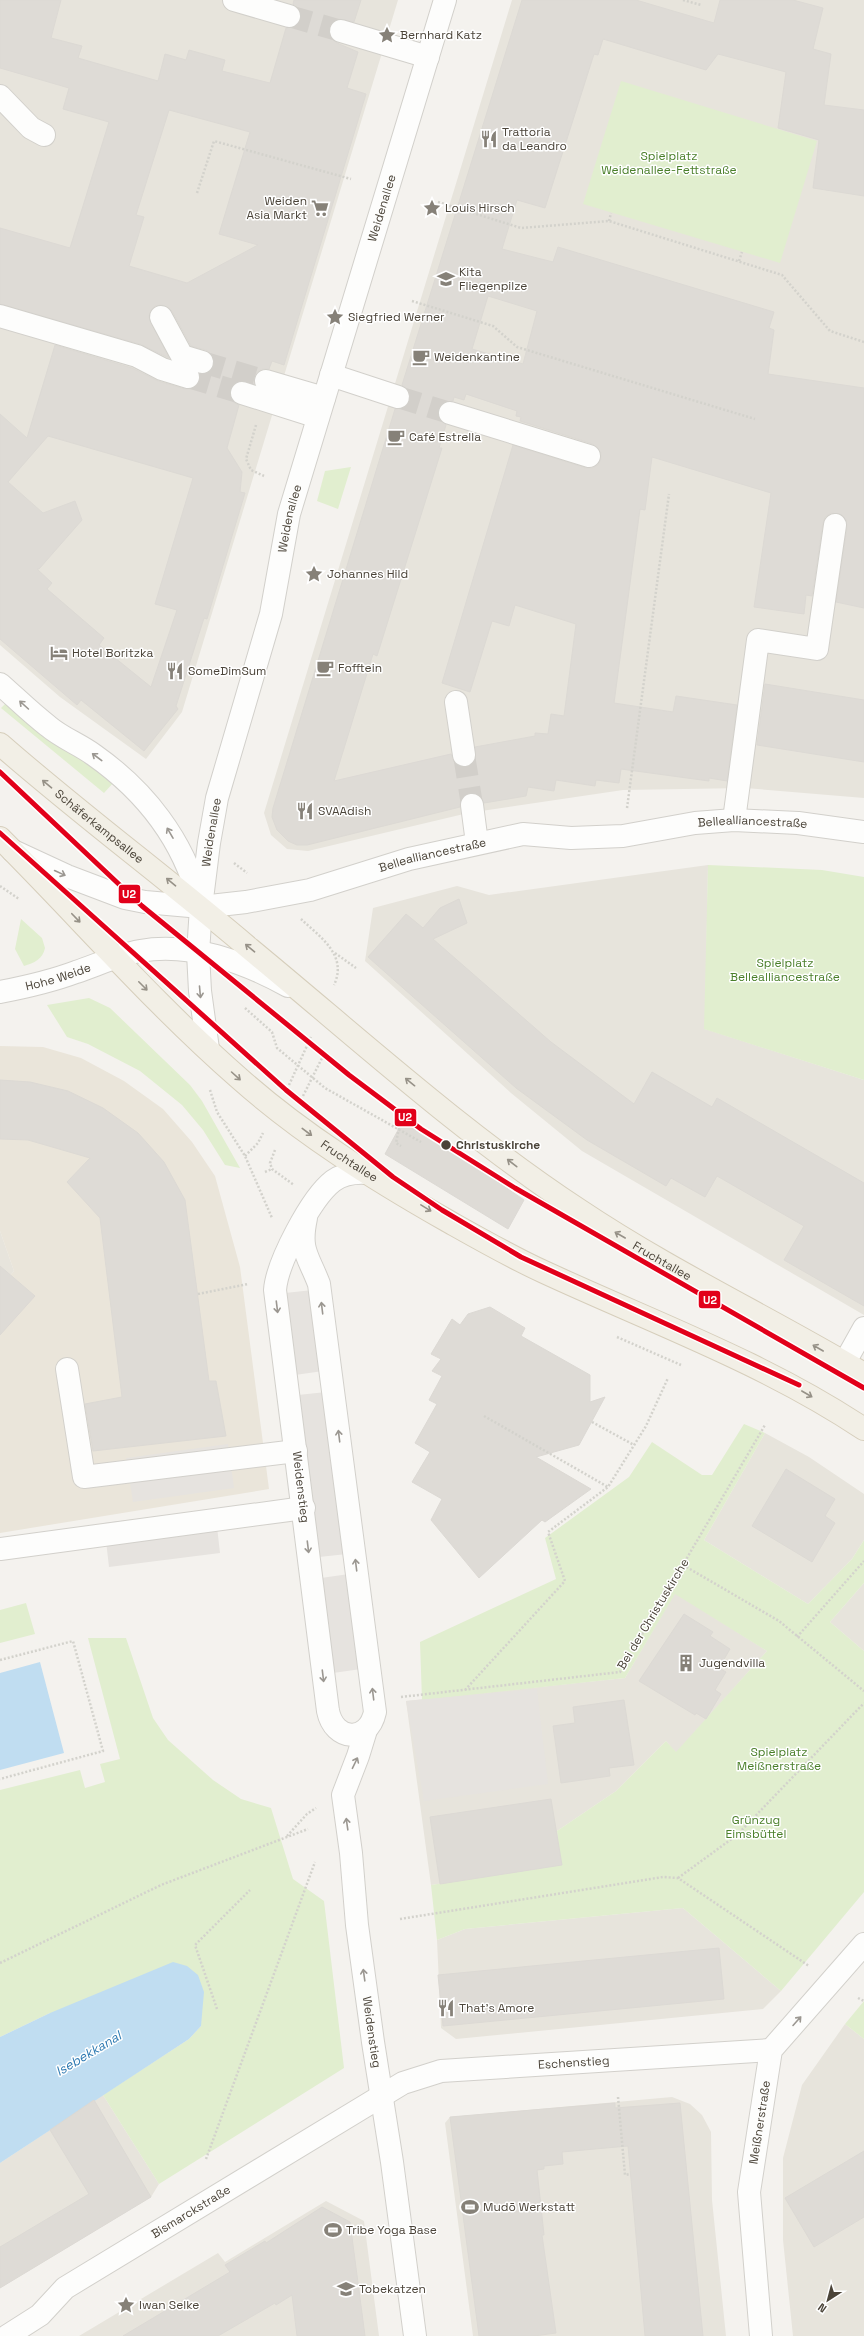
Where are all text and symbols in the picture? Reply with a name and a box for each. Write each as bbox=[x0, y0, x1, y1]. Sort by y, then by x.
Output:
place icon: Bernhard Katz bbox=[377, 25, 397, 45]
place label: Bernhard Katz bbox=[400, 27, 482, 43]
place label: Trattoria da Leandro bbox=[502, 124, 567, 154]
restaurant icon: Trattoria da Leandro bbox=[479, 129, 499, 149]
park label: Spielplatz Weidenallee-Fettstraße bbox=[601, 148, 737, 178]
street label: Weidenallee bbox=[364, 172, 400, 244]
place label: Weiden Asia Markt bbox=[246, 193, 307, 223]
supermarket icon: Weiden Asia Markt bbox=[310, 198, 330, 218]
place icon: Louis Hirsch bbox=[422, 198, 442, 218]
place label: Louis Hirsch bbox=[445, 200, 515, 216]
place label: Kita Fliegenpilze bbox=[459, 264, 527, 294]
school or university icon: Kita Fliegenpilze bbox=[436, 269, 456, 289]
place icon: Siegfried Werner bbox=[325, 307, 345, 327]
place label: Siegfried Werner bbox=[348, 309, 445, 325]
cafe icon: Weidenkantine bbox=[411, 347, 431, 367]
place label: Weidenkantine bbox=[434, 349, 520, 365]
cafe icon: Café Estrella bbox=[386, 427, 406, 447]
place label: Café Estrella bbox=[409, 429, 481, 445]
street label: Weidenallee bbox=[274, 482, 306, 554]
place icon: Johannes Hild bbox=[304, 564, 324, 584]
place label: Johannes Hild bbox=[327, 566, 408, 582]
hotel icon: Hotel Boritzka bbox=[49, 643, 69, 663]
place label: Hotel Boritzka bbox=[72, 645, 153, 661]
cafe icon: Fofftein bbox=[315, 658, 335, 678]
place label: Fofftein bbox=[338, 660, 382, 676]
restaurant icon: SomeDimSum bbox=[165, 661, 185, 681]
place label: SomeDimSum bbox=[188, 663, 266, 679]
one-way arrow bbox=[19, 700, 29, 710]
one-way arrow bbox=[92, 753, 103, 762]
one-way arrow bbox=[42, 779, 52, 788]
street label: Schäferkampsallee bbox=[51, 786, 147, 867]
street label: Weidenallee bbox=[198, 797, 225, 868]
restaurant icon: SVAAdish bbox=[295, 801, 315, 821]
place label: SVAAdish bbox=[318, 803, 371, 819]
street label: Bellealliancestraße bbox=[697, 812, 808, 832]
one-way arrow bbox=[165, 827, 173, 839]
street label: Bellealliancestraße bbox=[377, 834, 488, 876]
one-way arrow bbox=[54, 870, 66, 877]
one-way arrow bbox=[165, 877, 176, 886]
line badge: U2 bbox=[118, 884, 141, 904]
text: U2 bbox=[122, 887, 136, 901]
one-way arrow bbox=[72, 913, 81, 923]
one-way arrow bbox=[244, 944, 255, 953]
park label: Spielplatz Bellealliancestraße bbox=[730, 955, 840, 985]
street label: Hohe Weide bbox=[24, 959, 93, 994]
one-way arrow bbox=[138, 981, 148, 990]
one-way arrow bbox=[196, 985, 204, 998]
one-way arrow bbox=[231, 1071, 242, 1080]
one-way arrow bbox=[405, 1078, 415, 1087]
line badge: U2 bbox=[394, 1108, 417, 1127]
text: U2 bbox=[398, 1110, 412, 1124]
one-way arrow bbox=[302, 1128, 313, 1137]
street label: Fruchtallee bbox=[317, 1136, 381, 1186]
place label: Christuskirche bbox=[456, 1137, 540, 1153]
marker: Christuskirche bbox=[439, 1138, 453, 1152]
one-way arrow bbox=[507, 1158, 518, 1167]
one-way arrow bbox=[420, 1204, 431, 1212]
one-way arrow bbox=[614, 1231, 626, 1239]
street label: Fruchtallee bbox=[630, 1238, 694, 1284]
line badge: U2 bbox=[698, 1290, 721, 1309]
text: U2 bbox=[703, 1293, 717, 1307]
one-way arrow bbox=[273, 1300, 280, 1313]
one-way arrow bbox=[319, 1301, 326, 1314]
one-way arrow bbox=[812, 1343, 824, 1351]
one-way arrow bbox=[800, 1391, 812, 1399]
one-way arrow bbox=[335, 1430, 343, 1443]
street label: Weidenstieg bbox=[289, 1450, 313, 1524]
one-way arrow bbox=[304, 1540, 312, 1553]
street label: Bei der Christuskirche bbox=[614, 1556, 692, 1672]
one-way arrow bbox=[352, 1559, 360, 1572]
building icon: Jugendvilla bbox=[676, 1653, 696, 1673]
place label: Jugendvilla bbox=[699, 1655, 765, 1671]
one-way arrow bbox=[320, 1669, 327, 1682]
one-way arrow bbox=[369, 1688, 377, 1701]
park label: Spielplatz Meißnerstraße bbox=[737, 1744, 821, 1774]
one-way arrow bbox=[352, 1757, 359, 1769]
park label: Grünzug Eimsbüttel bbox=[726, 1812, 786, 1842]
one-way arrow bbox=[343, 1818, 351, 1831]
one-way arrow bbox=[360, 1969, 368, 1982]
street label: Weidenstieg bbox=[359, 1995, 385, 2069]
restaurant icon: That's Amore bbox=[436, 1998, 456, 2018]
place label: That's Amore bbox=[459, 2000, 534, 2016]
one-way arrow bbox=[792, 2016, 801, 2026]
water label: Isebekkanal bbox=[52, 2026, 126, 2080]
street label: Eschenstieg bbox=[537, 2052, 610, 2073]
street label: Meißnerstraße bbox=[745, 2079, 774, 2165]
street label: Bismarckstraße bbox=[148, 2182, 233, 2242]
sports icon: Mudō Werkstatt bbox=[460, 2197, 480, 2217]
place label: Mudō Werkstatt bbox=[483, 2199, 575, 2215]
sports icon: Tribe Yoga Base bbox=[323, 2220, 343, 2240]
place label: Tribe Yoga Base bbox=[346, 2222, 437, 2238]
school or university icon: Tobekatzen bbox=[336, 2279, 356, 2299]
north arrow bbox=[808, 2280, 848, 2320]
place label: Tobekatzen bbox=[359, 2281, 426, 2297]
place icon: Iwan Selke bbox=[116, 2295, 136, 2315]
place label: Iwan Selke bbox=[139, 2297, 199, 2313]
text: N bbox=[815, 2300, 829, 2316]

